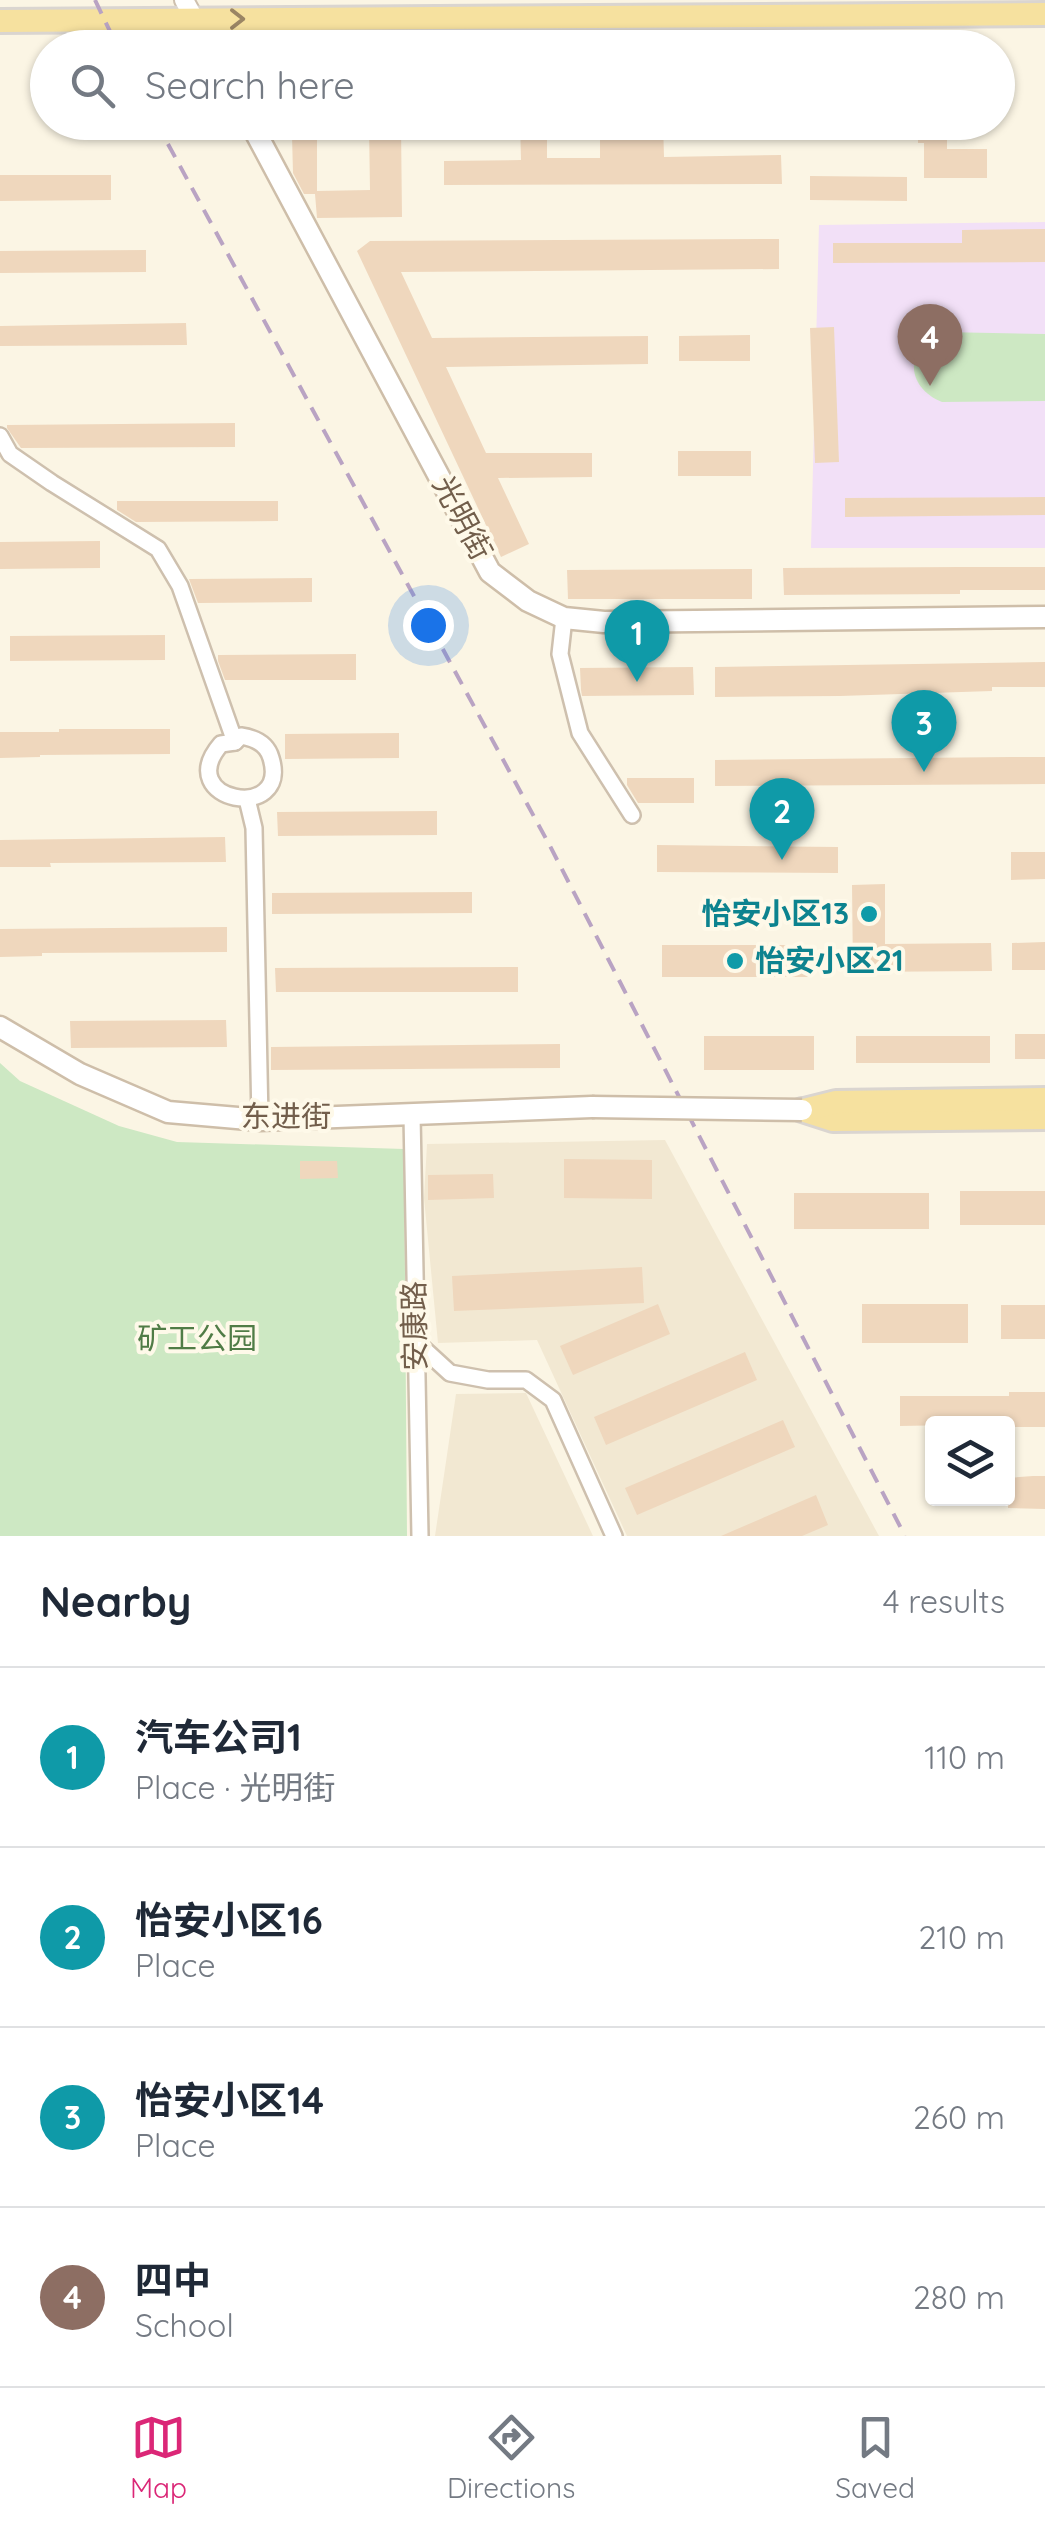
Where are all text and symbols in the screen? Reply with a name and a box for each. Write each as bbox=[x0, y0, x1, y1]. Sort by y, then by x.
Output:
one-way arrow bbox=[230, 8, 246, 30]
search box bbox=[30, 30, 1015, 140]
icon: search bbox=[65, 58, 120, 113]
text: Search here bbox=[145, 61, 355, 109]
pin: 4 bbox=[898, 304, 962, 386]
street label: 光明街 bbox=[425, 469, 501, 566]
your location bbox=[403, 600, 454, 651]
pin: 1 bbox=[604, 600, 670, 682]
pin: 3 bbox=[892, 690, 956, 772]
pin: 2 bbox=[750, 778, 814, 860]
place label: 怡安小区13 bbox=[701, 894, 849, 932]
marker: 怡安小区13 bbox=[858, 903, 880, 925]
place label: 怡安小区21 bbox=[755, 941, 904, 979]
marker: 怡安小区21 bbox=[724, 950, 746, 972]
street label: 东进街 bbox=[241, 1097, 331, 1135]
street label: 安康路 bbox=[394, 1281, 434, 1371]
park label: 矿工公园 bbox=[137, 1319, 257, 1357]
map controls bbox=[925, 1416, 1015, 1506]
button: layers bbox=[925, 1416, 1015, 1506]
text: Nearby bbox=[40, 1575, 191, 1628]
text: 4 results bbox=[883, 1581, 1005, 1621]
text: 汽车公司1 bbox=[135, 1713, 302, 1761]
text: 1 bbox=[66, 1737, 79, 1777]
text: 110 m bbox=[924, 1737, 1005, 1777]
text: Place · 光明街 bbox=[135, 1767, 335, 1807]
text: 怡安小区16 bbox=[135, 1896, 323, 1944]
text: 2 bbox=[63, 1917, 82, 1957]
text: 210 m bbox=[918, 1917, 1005, 1957]
text: Place bbox=[135, 1945, 215, 1985]
text: 怡安小区14 bbox=[135, 2076, 324, 2124]
text: 3 bbox=[64, 2097, 81, 2137]
text: 260 m bbox=[913, 2097, 1005, 2137]
text: Place bbox=[135, 2125, 215, 2165]
text: 四中 bbox=[135, 2256, 211, 2304]
text: 4 bbox=[63, 2277, 82, 2317]
text: 280 m bbox=[913, 2277, 1005, 2317]
text: School bbox=[135, 2305, 234, 2345]
tab: Map bbox=[130, 2410, 187, 2505]
tab: Directions bbox=[447, 2410, 575, 2505]
tab: Saved bbox=[835, 2410, 915, 2505]

